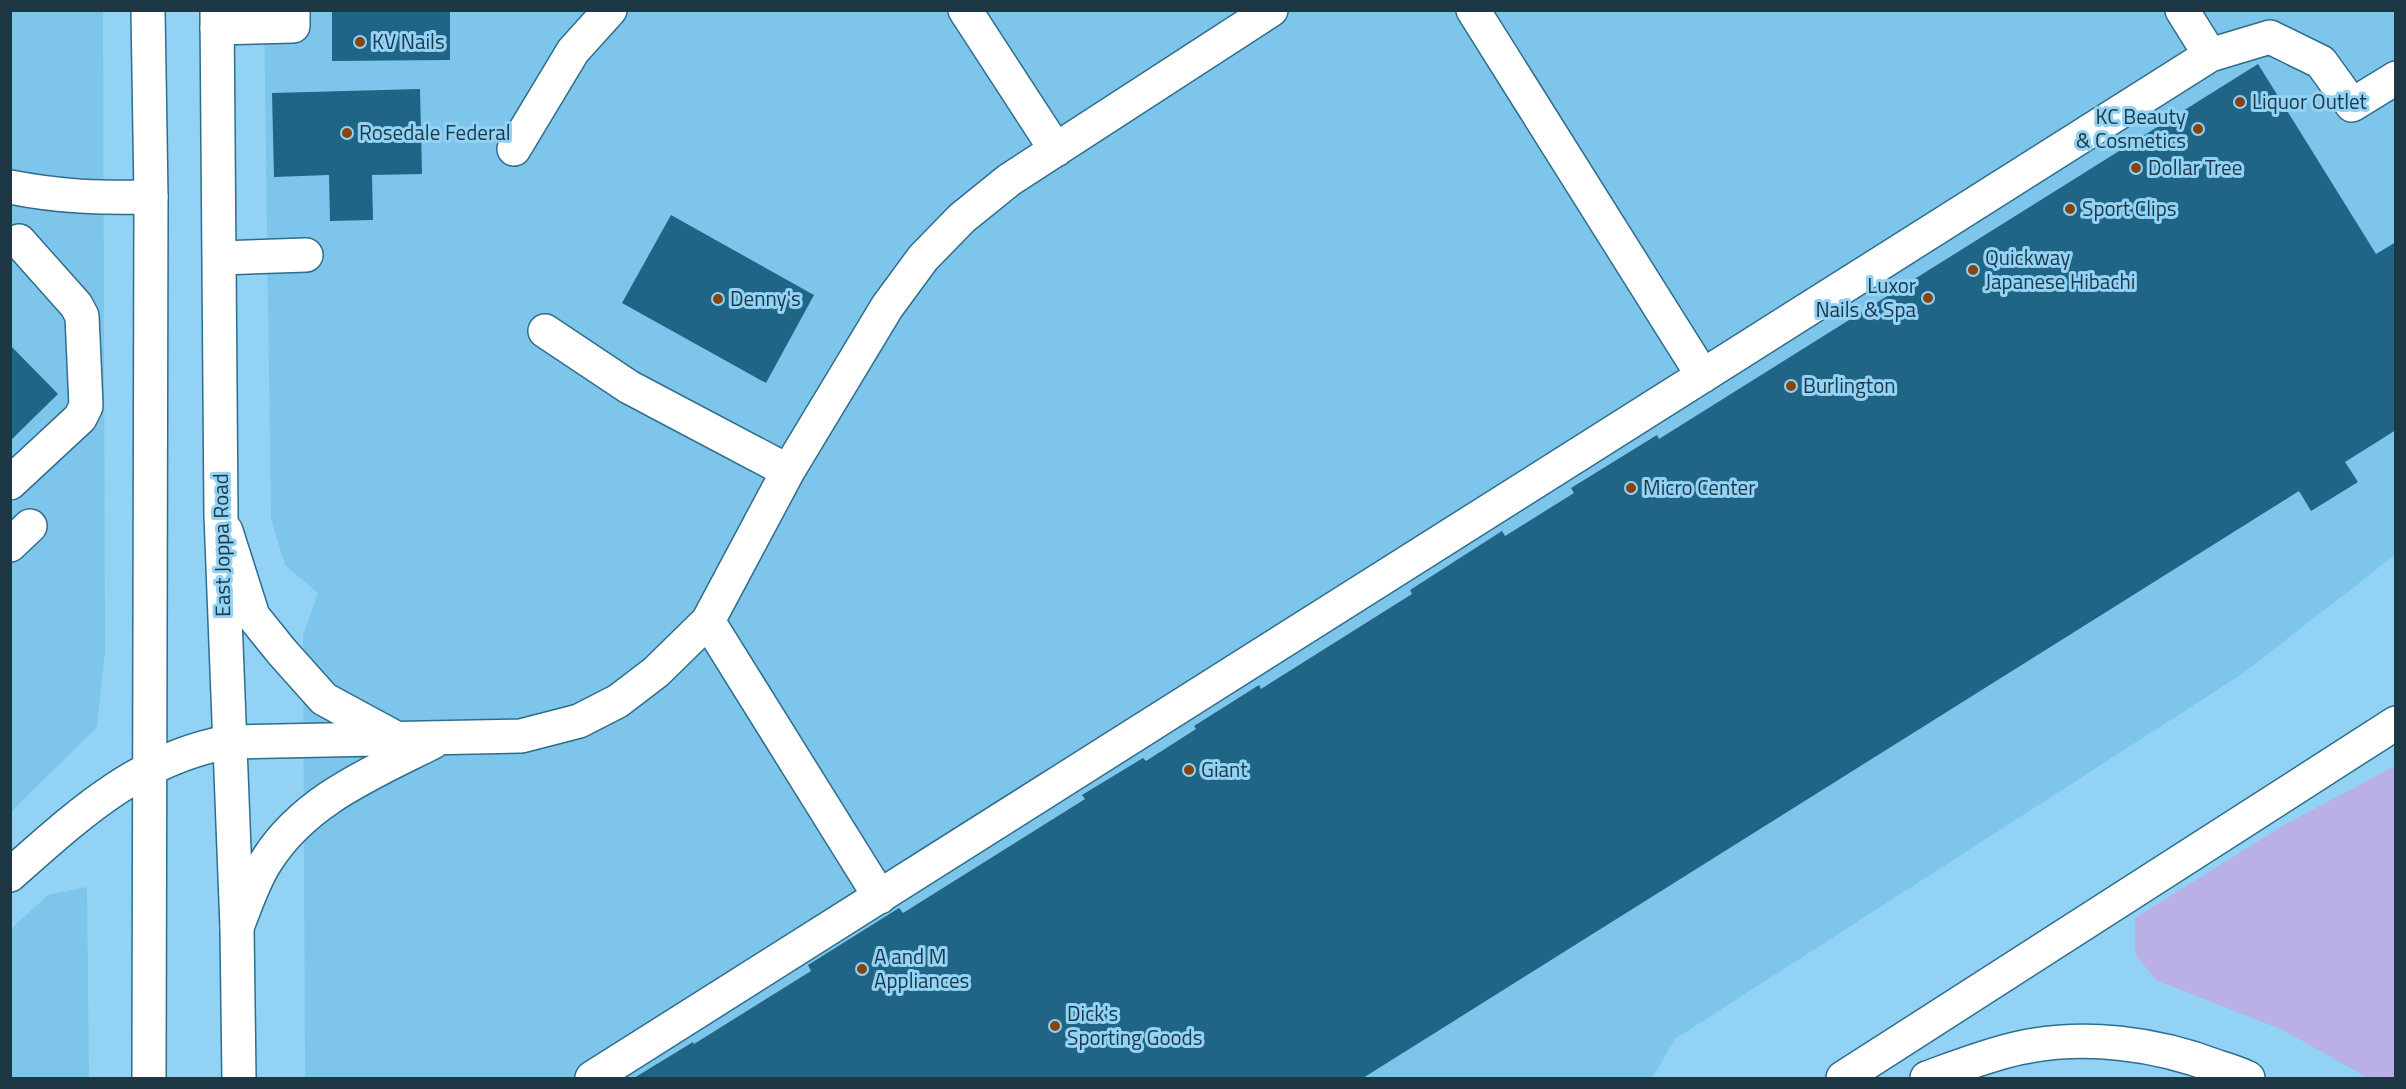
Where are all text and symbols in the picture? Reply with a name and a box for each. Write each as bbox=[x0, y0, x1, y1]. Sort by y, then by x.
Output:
place label: KV Nails bbox=[372, 25, 445, 57]
marker: KV Nails bbox=[353, 35, 367, 49]
place label: Liquor Outlet bbox=[2252, 85, 2368, 117]
marker: Liquor Outlet bbox=[2233, 95, 2247, 109]
place label: KC Beauty & Cosmetics bbox=[2076, 100, 2186, 156]
place label: Rosedale Federal bbox=[359, 116, 511, 148]
marker: KC Beauty & Cosmetics bbox=[2191, 122, 2205, 136]
marker: Rosedale Federal bbox=[340, 126, 354, 140]
place label: Dollar Tree bbox=[2148, 151, 2242, 183]
marker: Dollar Tree bbox=[2129, 161, 2143, 175]
place label: Sport Clips bbox=[2082, 192, 2177, 224]
marker: Sport Clips bbox=[2063, 202, 2077, 216]
place label: Quickway Japanese Hibachi bbox=[1985, 241, 2135, 297]
marker: Quickway Japanese Hibachi bbox=[1966, 263, 1980, 277]
place label: Luxor Nails & Spa bbox=[1815, 269, 1916, 325]
place label: Denny's bbox=[730, 282, 801, 314]
marker: Luxor Nails & Spa bbox=[1921, 291, 1935, 305]
marker: Denny's bbox=[711, 292, 725, 306]
place label: Burlington bbox=[1803, 369, 1896, 401]
marker: Burlington bbox=[1784, 379, 1798, 393]
place label: Micro Center bbox=[1643, 471, 1755, 503]
street label: East Joppa Road bbox=[204, 473, 238, 617]
marker: Micro Center bbox=[1624, 481, 1638, 495]
place label: Giant bbox=[1201, 753, 1248, 785]
marker: Giant bbox=[1182, 763, 1196, 777]
place label: A and M Appliances bbox=[874, 940, 969, 996]
marker: A and M Appliances bbox=[855, 962, 869, 976]
place label: Dick's Sporting Goods bbox=[1067, 997, 1202, 1053]
marker: Dick's Sporting Goods bbox=[1048, 1019, 1062, 1033]

